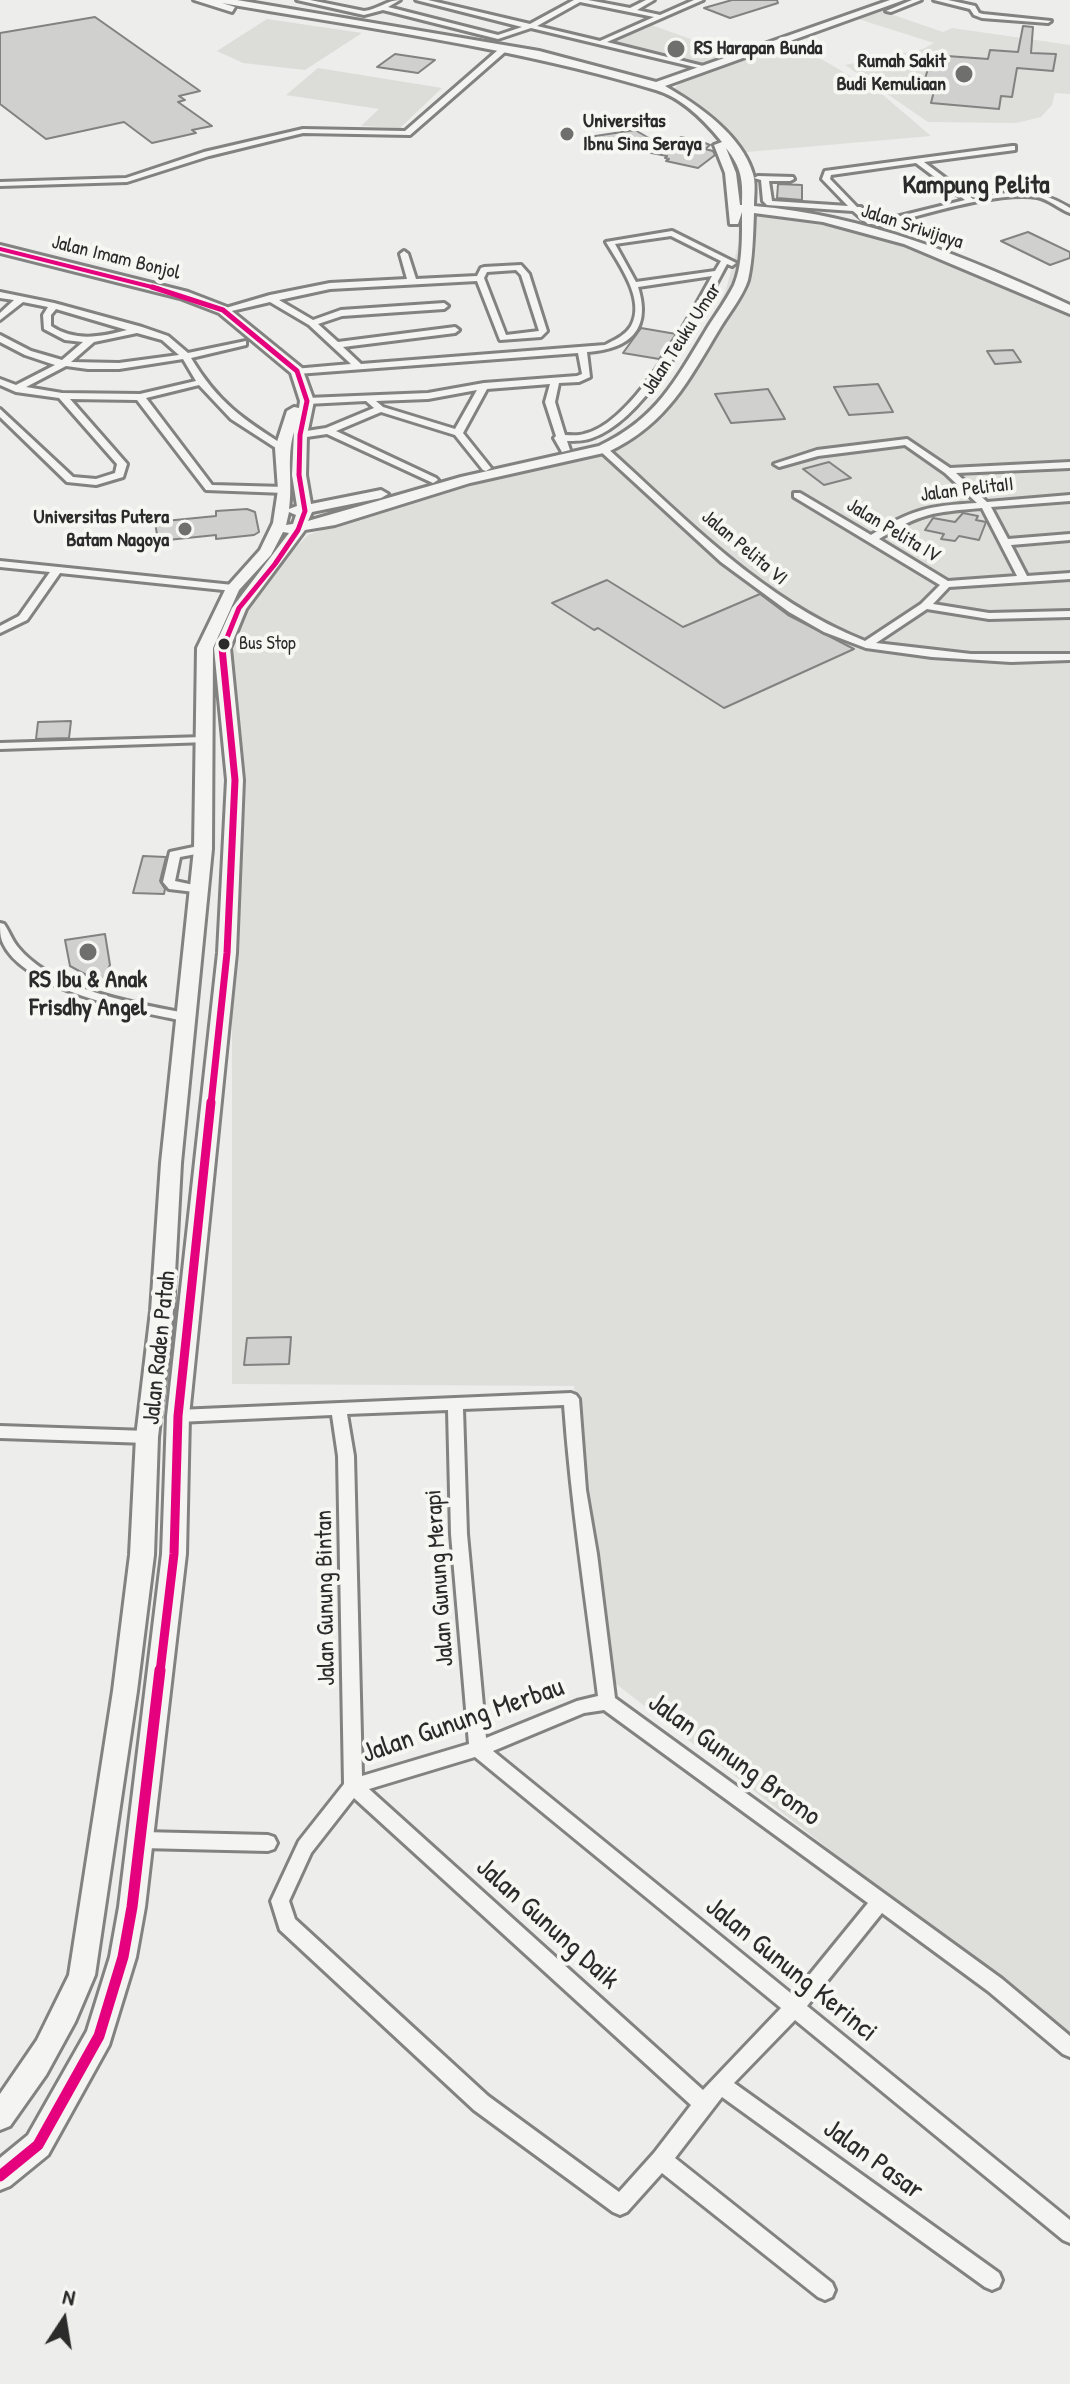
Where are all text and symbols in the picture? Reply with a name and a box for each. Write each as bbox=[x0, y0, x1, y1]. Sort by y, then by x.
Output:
place label: RS Harapan Bunda bbox=[694, 37, 822, 61]
marker: RS Harapan Bunda bbox=[665, 38, 687, 60]
place label: Rumah Sakit Budi Kemuliaan bbox=[836, 50, 946, 97]
marker: Rumah Sakit Budi Kemuliaan bbox=[953, 63, 975, 85]
place label: Universitas Ibnu Sina Seraya bbox=[583, 110, 702, 157]
marker: Universitas Ibnu Sina Seraya bbox=[558, 125, 576, 143]
district label: Kampung Pelita bbox=[902, 170, 1050, 202]
street label: Jalan Sriwijaya bbox=[858, 199, 966, 255]
street label: Jalan Imam Bonjol bbox=[49, 230, 183, 286]
street label: Jalan Teuku Umar bbox=[637, 279, 727, 399]
street label: Jalan PelitaII bbox=[919, 472, 1015, 508]
street label: Jalan Pelita IV bbox=[842, 494, 944, 568]
street label: Jalan Pelita VI bbox=[696, 505, 792, 591]
place label: Universitas Putera Batam Nagoya bbox=[34, 506, 169, 553]
marker: Universitas Putera Batam Nagoya bbox=[176, 520, 194, 538]
place label: Bus Stop bbox=[239, 633, 296, 655]
marker: Bus Stop bbox=[216, 636, 232, 652]
marker: RS Ibu & Anak Frisdhy Angel bbox=[77, 941, 99, 963]
place label: RS Ibu & Anak Frisdhy Angel bbox=[29, 967, 147, 1023]
street label: Jalan Raden Patah bbox=[138, 1270, 182, 1426]
street label: Jalan Gunung Merapi bbox=[419, 1489, 461, 1667]
street label: Jalan Gunung Bintan bbox=[310, 1510, 342, 1686]
street label: Jalan Gunung Merbau bbox=[358, 1671, 568, 1771]
street label: Jalan Gunung Bromo bbox=[641, 1686, 827, 1834]
street label: Jalan Gunung Daik bbox=[468, 1851, 626, 1997]
street label: Jalan Gunung Kerinci bbox=[698, 1890, 884, 2050]
street label: Jalan Pasar bbox=[816, 2112, 930, 2208]
north arrow bbox=[24, 2280, 104, 2360]
text: N bbox=[60, 2281, 78, 2312]

